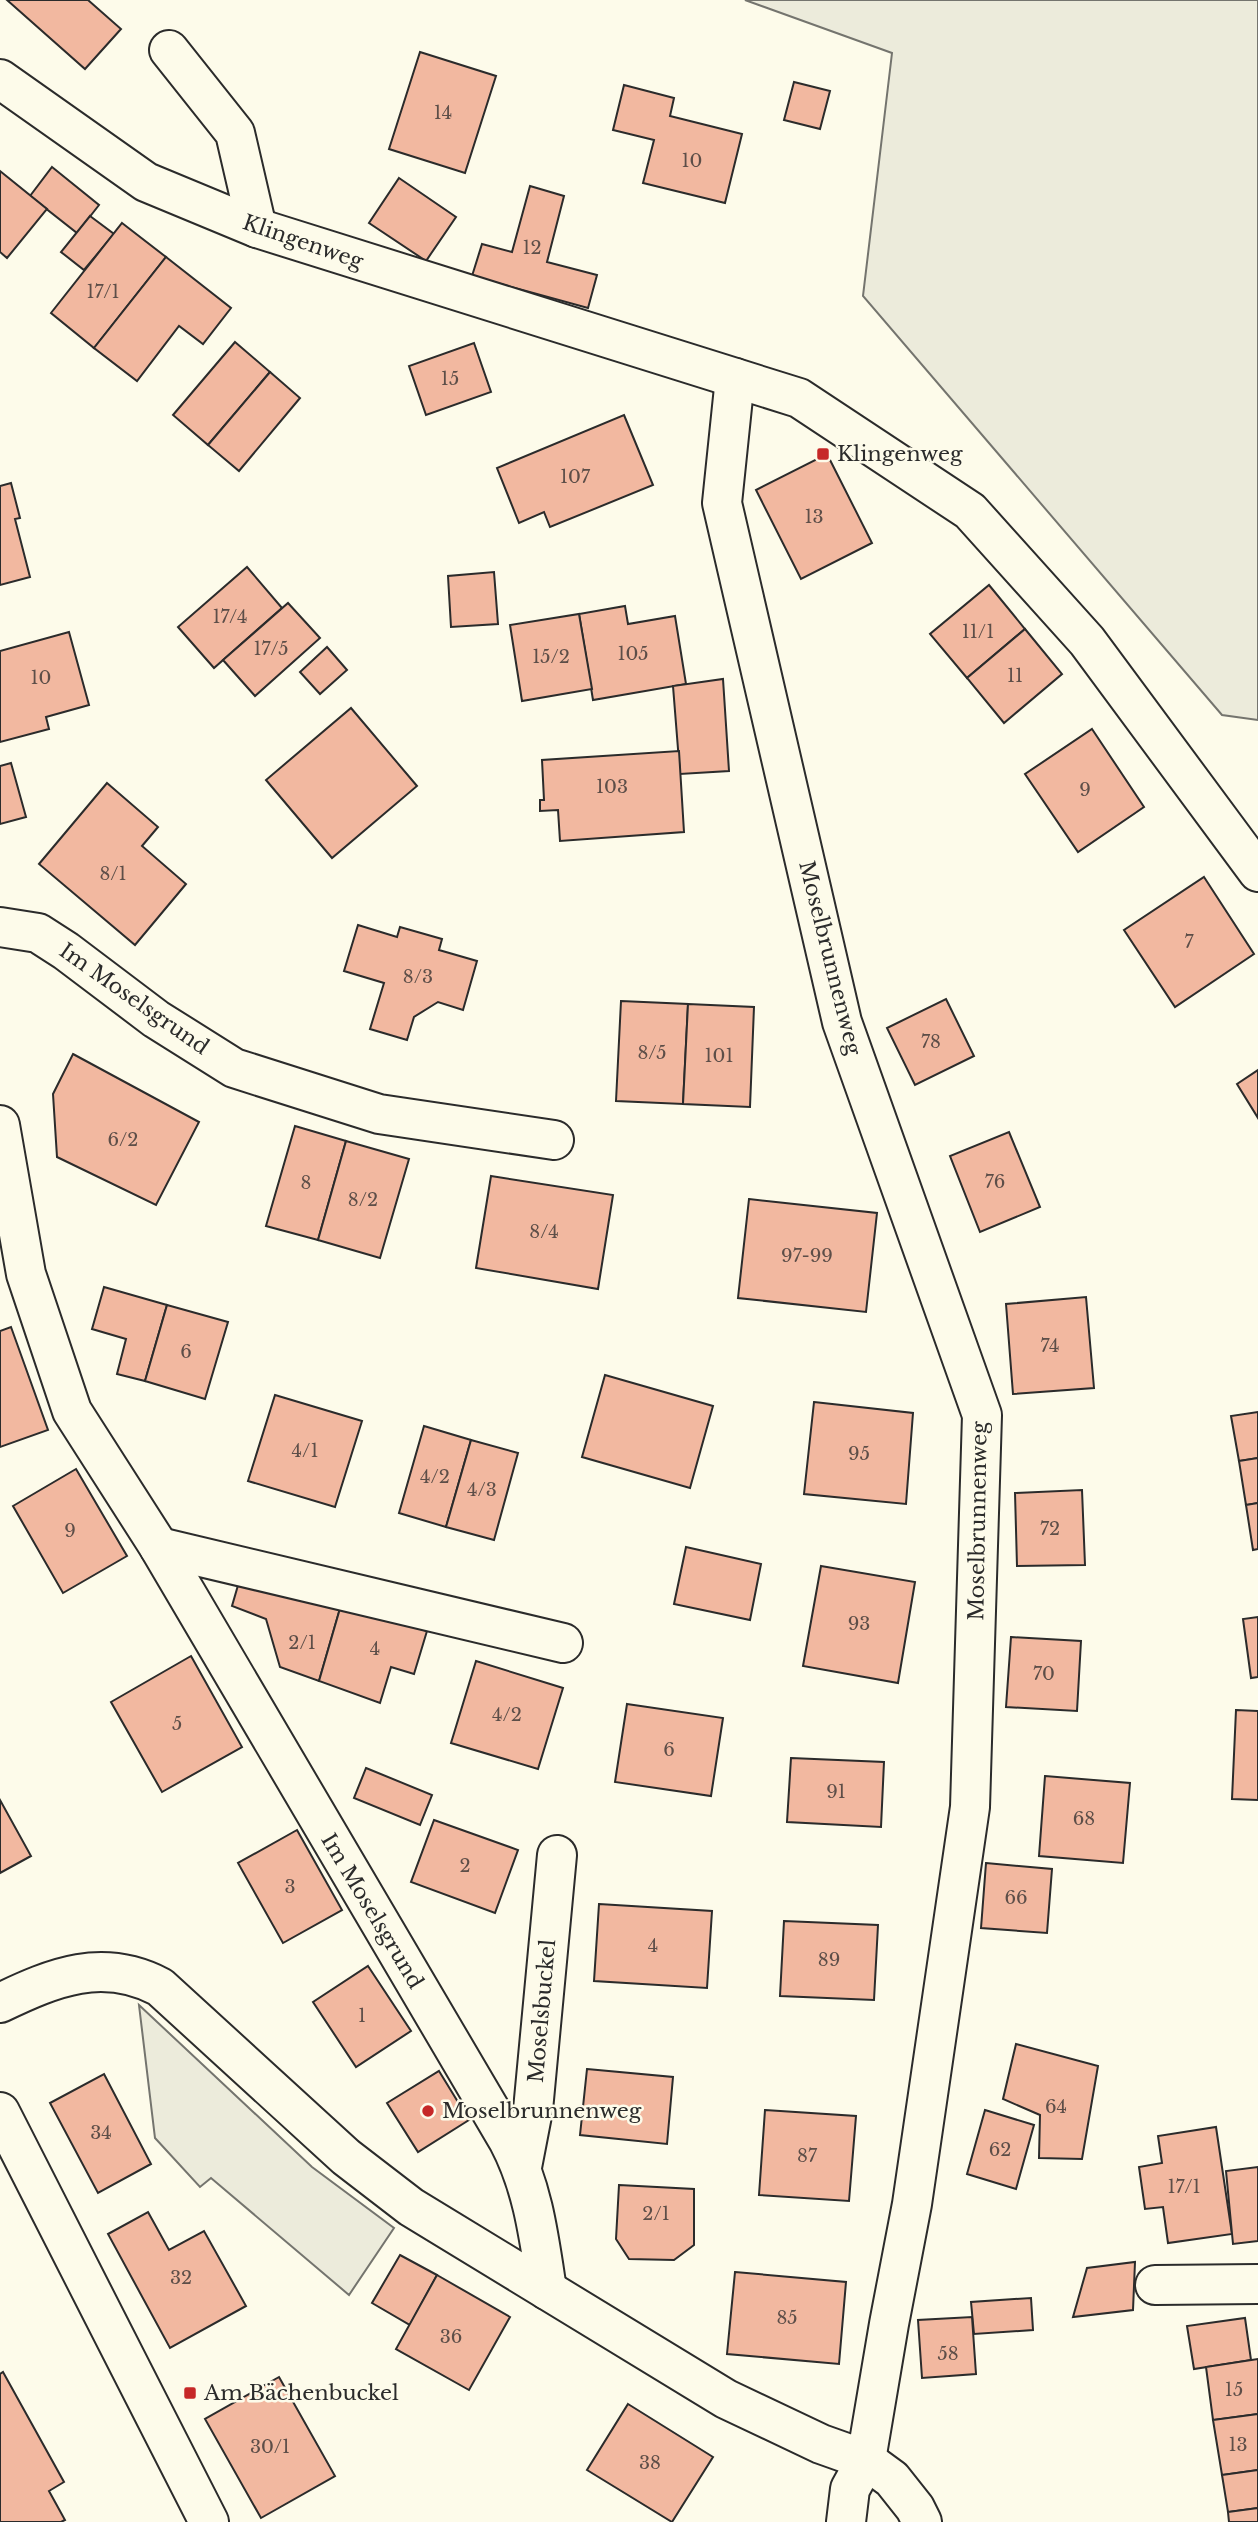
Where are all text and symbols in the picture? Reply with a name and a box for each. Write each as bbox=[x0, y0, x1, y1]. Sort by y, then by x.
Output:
house number: 14 bbox=[434, 102, 452, 124]
house number: 10 bbox=[682, 150, 702, 172]
street label: Klingenweg bbox=[239, 209, 367, 275]
house number: 12 bbox=[522, 237, 542, 259]
house number: 17/1 bbox=[87, 281, 120, 303]
house number: 15 bbox=[441, 368, 459, 390]
place label: Klingenweg bbox=[837, 441, 963, 467]
marker: Klingenweg bbox=[815, 446, 831, 462]
house number: 107 bbox=[560, 466, 591, 488]
house number: 13 bbox=[804, 506, 824, 528]
house number: 17/4 bbox=[212, 606, 248, 628]
house number: 11/1 bbox=[962, 621, 994, 643]
house number: 17/5 bbox=[254, 638, 288, 660]
house number: 105 bbox=[617, 643, 649, 665]
house number: 15/2 bbox=[532, 646, 570, 668]
house number: 11 bbox=[1007, 665, 1023, 687]
house number: 10 bbox=[31, 667, 51, 689]
house number: 103 bbox=[596, 776, 628, 798]
house number: 9 bbox=[1079, 779, 1091, 801]
street label: Moselbrunnenweg bbox=[793, 858, 867, 1058]
house number: 8/1 bbox=[99, 863, 127, 885]
house number: 7 bbox=[1184, 931, 1194, 953]
street label: Im Moselsgrund bbox=[54, 938, 214, 1060]
house number: 8/3 bbox=[403, 966, 433, 988]
house number: 78 bbox=[921, 1031, 941, 1053]
house number: 8/5 bbox=[637, 1042, 667, 1064]
house number: 101 bbox=[705, 1045, 733, 1067]
house number: 6/2 bbox=[108, 1129, 138, 1151]
house number: 76 bbox=[985, 1171, 1005, 1193]
house number: 8 bbox=[301, 1172, 311, 1194]
house number: 8/2 bbox=[348, 1189, 378, 1211]
house number: 8/4 bbox=[529, 1221, 559, 1243]
house number: 97-99 bbox=[781, 1245, 833, 1267]
house number: 74 bbox=[1040, 1335, 1060, 1357]
house number: 6 bbox=[180, 1341, 192, 1363]
street label: Moselbrunnenweg bbox=[963, 1421, 993, 1621]
house number: 4/1 bbox=[292, 1440, 318, 1462]
house number: 95 bbox=[848, 1443, 870, 1465]
house number: 4/2 bbox=[420, 1466, 450, 1488]
house number: 4/3 bbox=[467, 1479, 497, 1501]
house number: 72 bbox=[1040, 1518, 1060, 1540]
house number: 9 bbox=[64, 1520, 76, 1542]
house number: 93 bbox=[848, 1613, 870, 1635]
house number: 2/1 bbox=[288, 1632, 316, 1654]
house number: 4 bbox=[370, 1638, 380, 1660]
house number: 70 bbox=[1033, 1663, 1055, 1685]
house number: 4/2 bbox=[492, 1704, 522, 1726]
house number: 5 bbox=[172, 1713, 182, 1735]
house number: 6 bbox=[663, 1739, 675, 1761]
house number: 91 bbox=[826, 1781, 846, 1803]
house number: 68 bbox=[1073, 1808, 1095, 1830]
street label: Im Moselsgrund bbox=[315, 1829, 429, 1993]
house number: 2 bbox=[459, 1855, 471, 1877]
house number: 3 bbox=[284, 1876, 296, 1898]
house number: 66 bbox=[1004, 1887, 1028, 1909]
house number: 4 bbox=[648, 1935, 658, 1957]
street label: Moselsbuckel bbox=[523, 1938, 561, 2084]
house number: 89 bbox=[818, 1949, 840, 1971]
house number: 1 bbox=[358, 2005, 366, 2027]
house number: 64 bbox=[1045, 2096, 1067, 2118]
place label: Moselbrunnenweg bbox=[442, 2098, 642, 2124]
marker: Moselbrunnenweg bbox=[420, 2103, 436, 2119]
house number: 34 bbox=[90, 2122, 112, 2144]
house number: 62 bbox=[989, 2139, 1011, 2161]
house number: 87 bbox=[797, 2145, 818, 2167]
house number: 17/1 bbox=[1168, 2176, 1201, 2198]
house number: 2/1 bbox=[642, 2203, 670, 2225]
house number: 32 bbox=[170, 2267, 192, 2289]
house number: 85 bbox=[776, 2307, 798, 2329]
house number: 36 bbox=[440, 2326, 462, 2348]
house number: 58 bbox=[937, 2343, 959, 2365]
house number: 15 bbox=[1225, 2379, 1243, 2401]
place label: Am Bächenbuckel bbox=[203, 2380, 399, 2406]
marker: Am Bächenbuckel bbox=[182, 2385, 198, 2401]
house number: 13 bbox=[1228, 2434, 1248, 2456]
house number: 30/1 bbox=[250, 2436, 290, 2458]
house number: 38 bbox=[639, 2452, 661, 2474]

